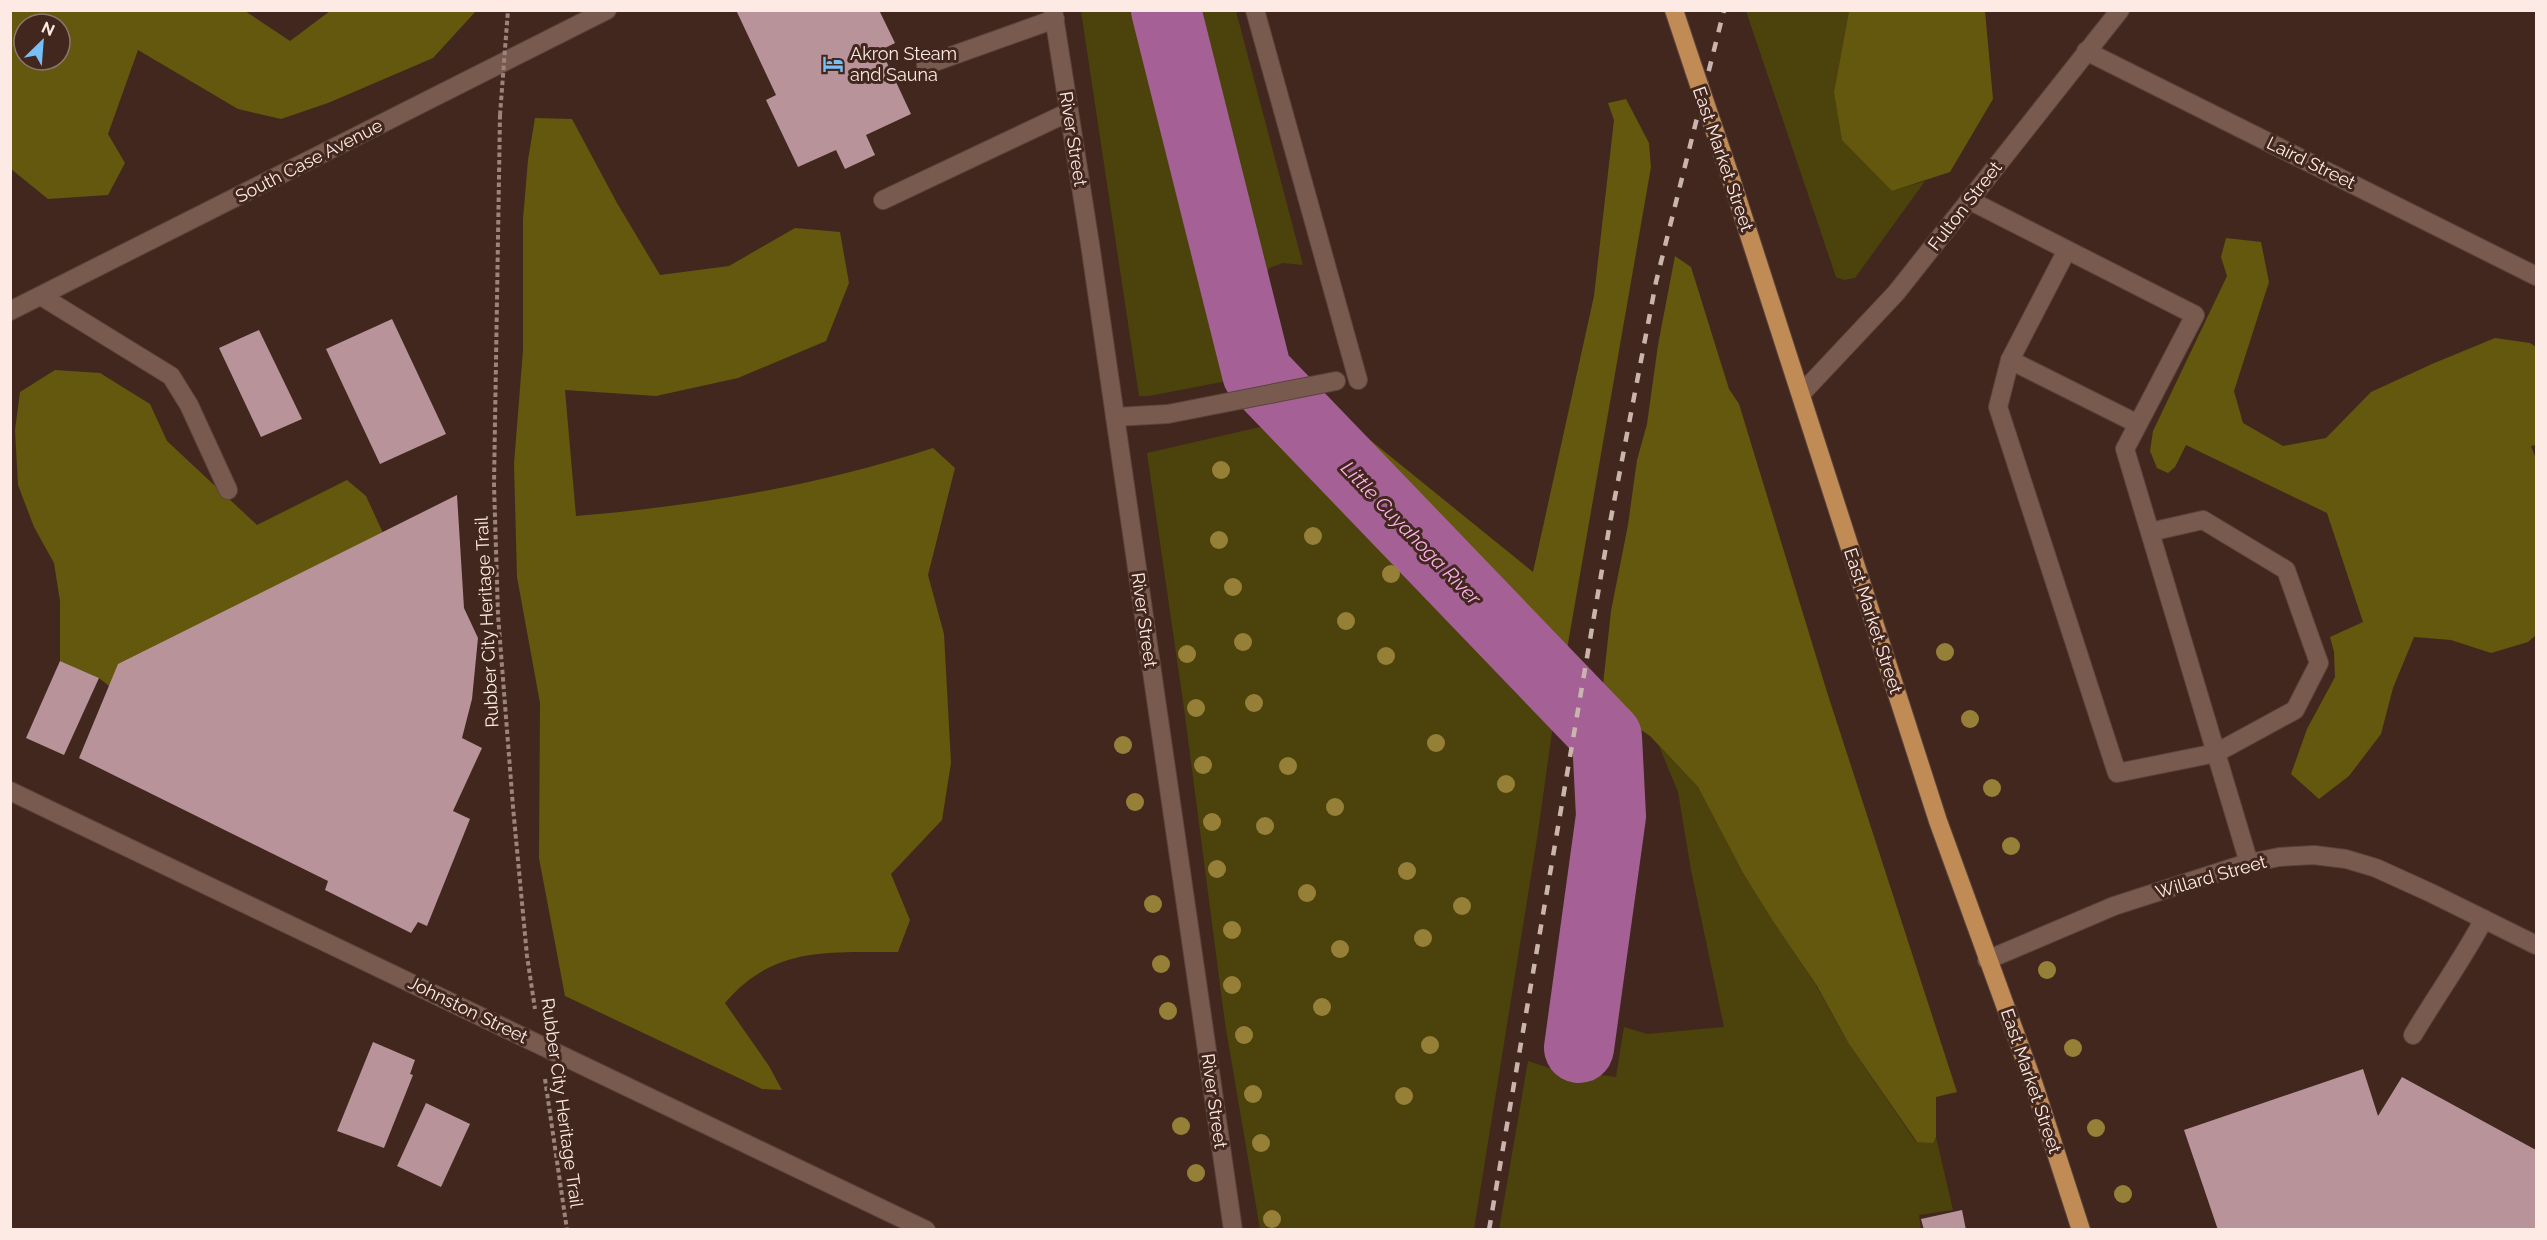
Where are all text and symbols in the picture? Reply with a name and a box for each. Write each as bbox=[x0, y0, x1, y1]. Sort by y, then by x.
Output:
north arrow bbox=[12, 12, 72, 72]
text: N bbox=[39, 18, 58, 40]
place label: Akron Steam and Sauna bbox=[850, 43, 957, 85]
hotel icon: Akron Steam and Sauna bbox=[821, 52, 845, 76]
street label: East Market Street bbox=[1689, 84, 1758, 234]
street label: River Street bbox=[1056, 90, 1091, 188]
street label: South Case Avenue bbox=[232, 114, 386, 207]
street label: Laird Street bbox=[2263, 132, 2359, 193]
street label: Fulton Street bbox=[1923, 157, 2006, 254]
water label: Little Cuyahoga River bbox=[1336, 456, 1487, 611]
street label: Rubber City Heritage Trail bbox=[470, 516, 503, 728]
street label: East Market Street bbox=[1840, 545, 1907, 696]
street label: River Street bbox=[1127, 571, 1162, 669]
street label: Willard Street bbox=[2153, 851, 2269, 902]
street label: Johnston Street bbox=[405, 972, 531, 1048]
street label: Rubber City Heritage Trail bbox=[537, 997, 588, 1209]
street label: East Market Street bbox=[1997, 1006, 2066, 1156]
street label: River Street bbox=[1197, 1052, 1232, 1150]

